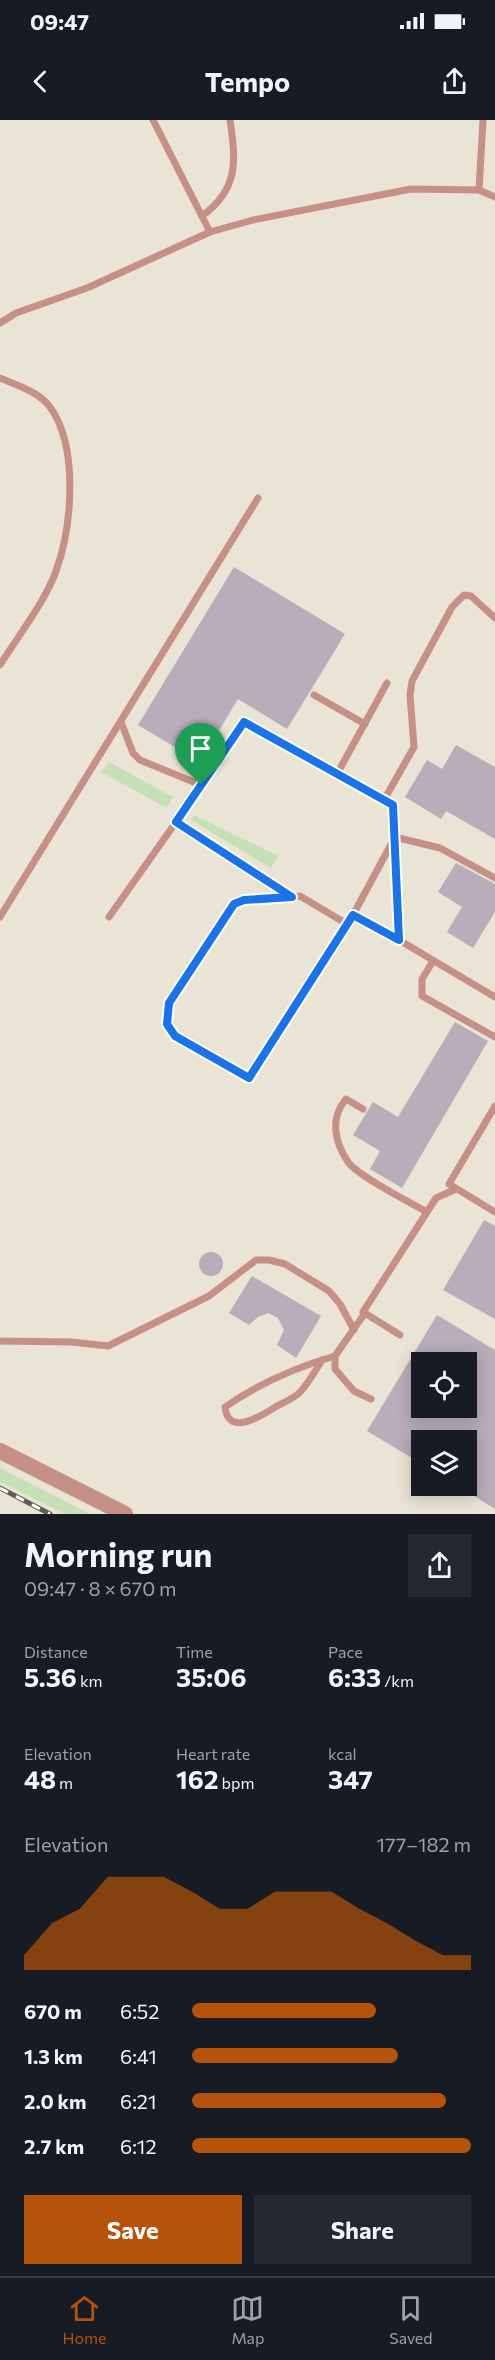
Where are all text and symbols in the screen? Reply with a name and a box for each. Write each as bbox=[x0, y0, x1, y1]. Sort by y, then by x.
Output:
text: 09:47 bbox=[30, 8, 89, 35]
icon: back bbox=[24, 65, 57, 98]
text: Tempo bbox=[205, 65, 290, 98]
icon: share bbox=[438, 65, 471, 98]
pin bbox=[175, 723, 226, 785]
icon: arrive bbox=[184, 732, 217, 765]
map controls bbox=[411, 1352, 477, 1496]
button: locate bbox=[411, 1352, 477, 1418]
button: layers bbox=[411, 1430, 477, 1496]
text: Morning run bbox=[24, 1533, 212, 1574]
button: share bbox=[408, 1534, 471, 1597]
text: 09:47 · 8 × 670 m bbox=[24, 1576, 176, 1600]
text: Distance bbox=[24, 1642, 88, 1661]
text: Time bbox=[176, 1642, 213, 1661]
text: Pace bbox=[328, 1642, 363, 1661]
text: 5.36 bbox=[24, 1661, 77, 1692]
text: 35:06 bbox=[176, 1661, 247, 1692]
text: 6:33 bbox=[328, 1661, 381, 1692]
text: km bbox=[77, 1671, 103, 1690]
text: /km bbox=[381, 1671, 414, 1690]
text: Elevation bbox=[24, 1744, 92, 1763]
text: Heart rate bbox=[176, 1744, 250, 1763]
text: kcal bbox=[328, 1744, 357, 1763]
text: 48 bbox=[24, 1763, 56, 1794]
text: 162 bbox=[176, 1763, 218, 1794]
text: 347 bbox=[328, 1763, 373, 1794]
text: m bbox=[56, 1773, 73, 1792]
text: bpm bbox=[218, 1773, 254, 1792]
text: Elevation bbox=[24, 1832, 109, 1856]
text: 177–182 m bbox=[377, 1832, 471, 1856]
text: 670 m bbox=[24, 1999, 82, 2023]
text: 6:52 bbox=[120, 1999, 159, 2023]
text: 1.3 km bbox=[24, 2044, 83, 2068]
text: 6:41 bbox=[120, 2044, 157, 2068]
text: 2.0 km bbox=[24, 2089, 86, 2113]
text: 6:21 bbox=[120, 2089, 157, 2113]
text: 2.7 km bbox=[24, 2134, 84, 2158]
text: 6:12 bbox=[120, 2134, 157, 2158]
button: Save bbox=[24, 2195, 242, 2264]
button: Share bbox=[254, 2195, 471, 2264]
tab: Home bbox=[62, 2292, 106, 2347]
tab: Map bbox=[231, 2292, 264, 2347]
tab: Saved bbox=[389, 2292, 433, 2347]

